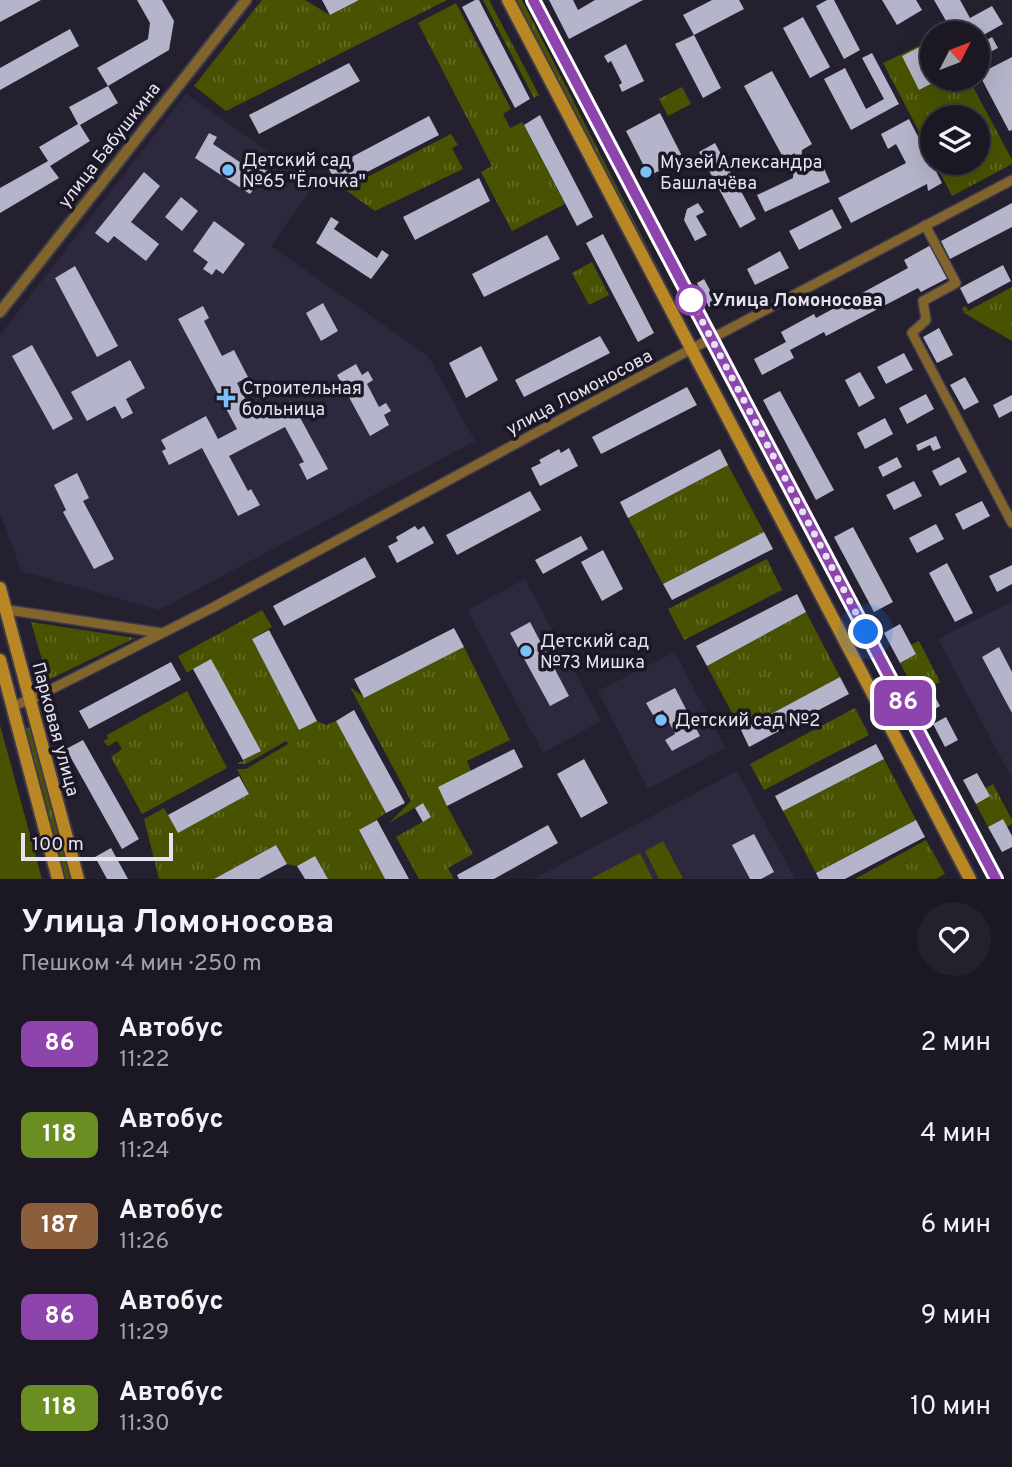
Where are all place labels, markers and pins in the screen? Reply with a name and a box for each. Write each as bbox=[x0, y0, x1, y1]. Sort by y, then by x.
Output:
place label: Детский сад №65 "Ёлочка" bbox=[242, 150, 366, 194]
place label: Музей Александра Башлачёва bbox=[660, 152, 822, 196]
marker: Детский сад №65 "Ёлочка" bbox=[220, 162, 236, 178]
marker: Музей Александра Башлачёва bbox=[638, 164, 654, 180]
marker: Улица Ломоносова bbox=[676, 285, 706, 315]
place label: Улица Ломоносова bbox=[712, 290, 883, 313]
place label: Строительная больница bbox=[242, 378, 362, 422]
marker: Строительная больница bbox=[216, 388, 236, 408]
place label: Детский сад №73 Мишка bbox=[540, 631, 649, 675]
marker: Детский сад №73 Мишка bbox=[518, 643, 534, 659]
place label: Детский сад №2 bbox=[675, 710, 820, 733]
marker: Детский сад №2 bbox=[653, 712, 669, 728]

